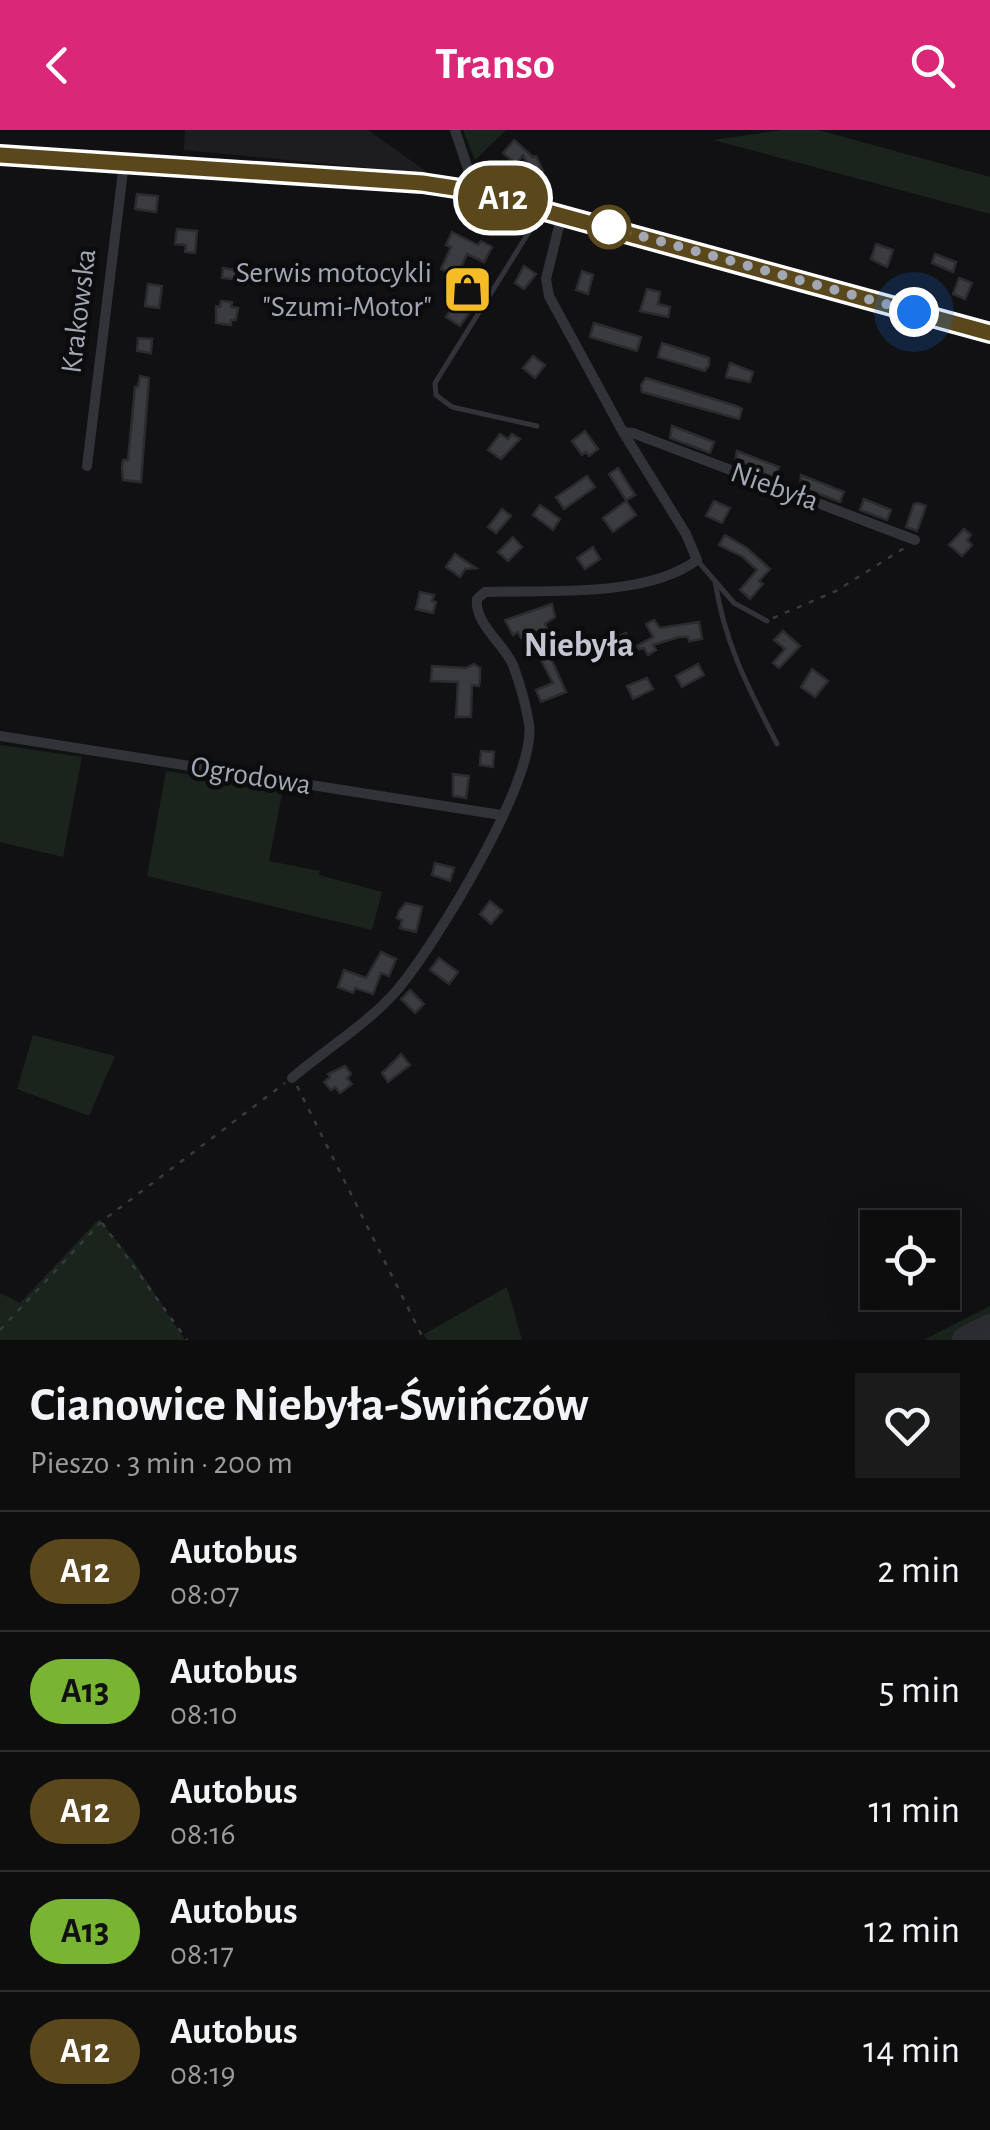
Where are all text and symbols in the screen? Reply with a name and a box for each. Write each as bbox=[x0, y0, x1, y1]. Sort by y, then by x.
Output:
icon: back bbox=[30, 38, 85, 93]
icon: search bbox=[905, 38, 960, 93]
text: Transo bbox=[435, 42, 555, 87]
line badge: A12 bbox=[446, 166, 560, 230]
text: A12 bbox=[478, 181, 528, 216]
unlabelled marker bbox=[588, 206, 630, 248]
street label: Krakowska bbox=[56, 247, 102, 375]
place label: Serwis motocykli "Szumi-Motor" bbox=[236, 258, 432, 322]
shop icon: Serwis motocykli "Szumi-Motor" bbox=[441, 263, 493, 315]
your location bbox=[889, 287, 939, 337]
street label: Niebyła bbox=[727, 457, 823, 517]
district label: Niebyła bbox=[524, 628, 634, 663]
street label: Ogrodowa bbox=[188, 752, 313, 800]
map controls bbox=[860, 1210, 960, 1310]
button: locate bbox=[860, 1210, 960, 1310]
button: heart bbox=[855, 1373, 960, 1478]
text: Cianowice Niebyła-Świńczów bbox=[30, 1382, 588, 1430]
text: Pieszo · 3 min · 200 m bbox=[30, 1447, 293, 1479]
text: Autobus bbox=[170, 1533, 298, 1571]
text: 2 min bbox=[877, 1552, 960, 1590]
text: A12 bbox=[60, 1554, 110, 1589]
text: 08:07 bbox=[170, 1578, 240, 1610]
text: Autobus bbox=[170, 1653, 298, 1691]
text: 5 min bbox=[879, 1672, 960, 1710]
text: A13 bbox=[61, 1674, 109, 1709]
text: 08:10 bbox=[170, 1698, 237, 1730]
text: Autobus bbox=[170, 1773, 298, 1811]
text: 11 min bbox=[868, 1792, 960, 1830]
text: A12 bbox=[60, 1794, 110, 1829]
text: 08:16 bbox=[170, 1818, 235, 1850]
text: Autobus bbox=[170, 1893, 298, 1931]
text: 12 min bbox=[864, 1912, 960, 1950]
text: A13 bbox=[61, 1914, 109, 1949]
text: 08:17 bbox=[170, 1938, 234, 1970]
text: Autobus bbox=[170, 2013, 298, 2051]
text: 14 min bbox=[863, 2032, 960, 2070]
text: A12 bbox=[60, 2034, 110, 2069]
text: 08:19 bbox=[170, 2058, 235, 2090]

